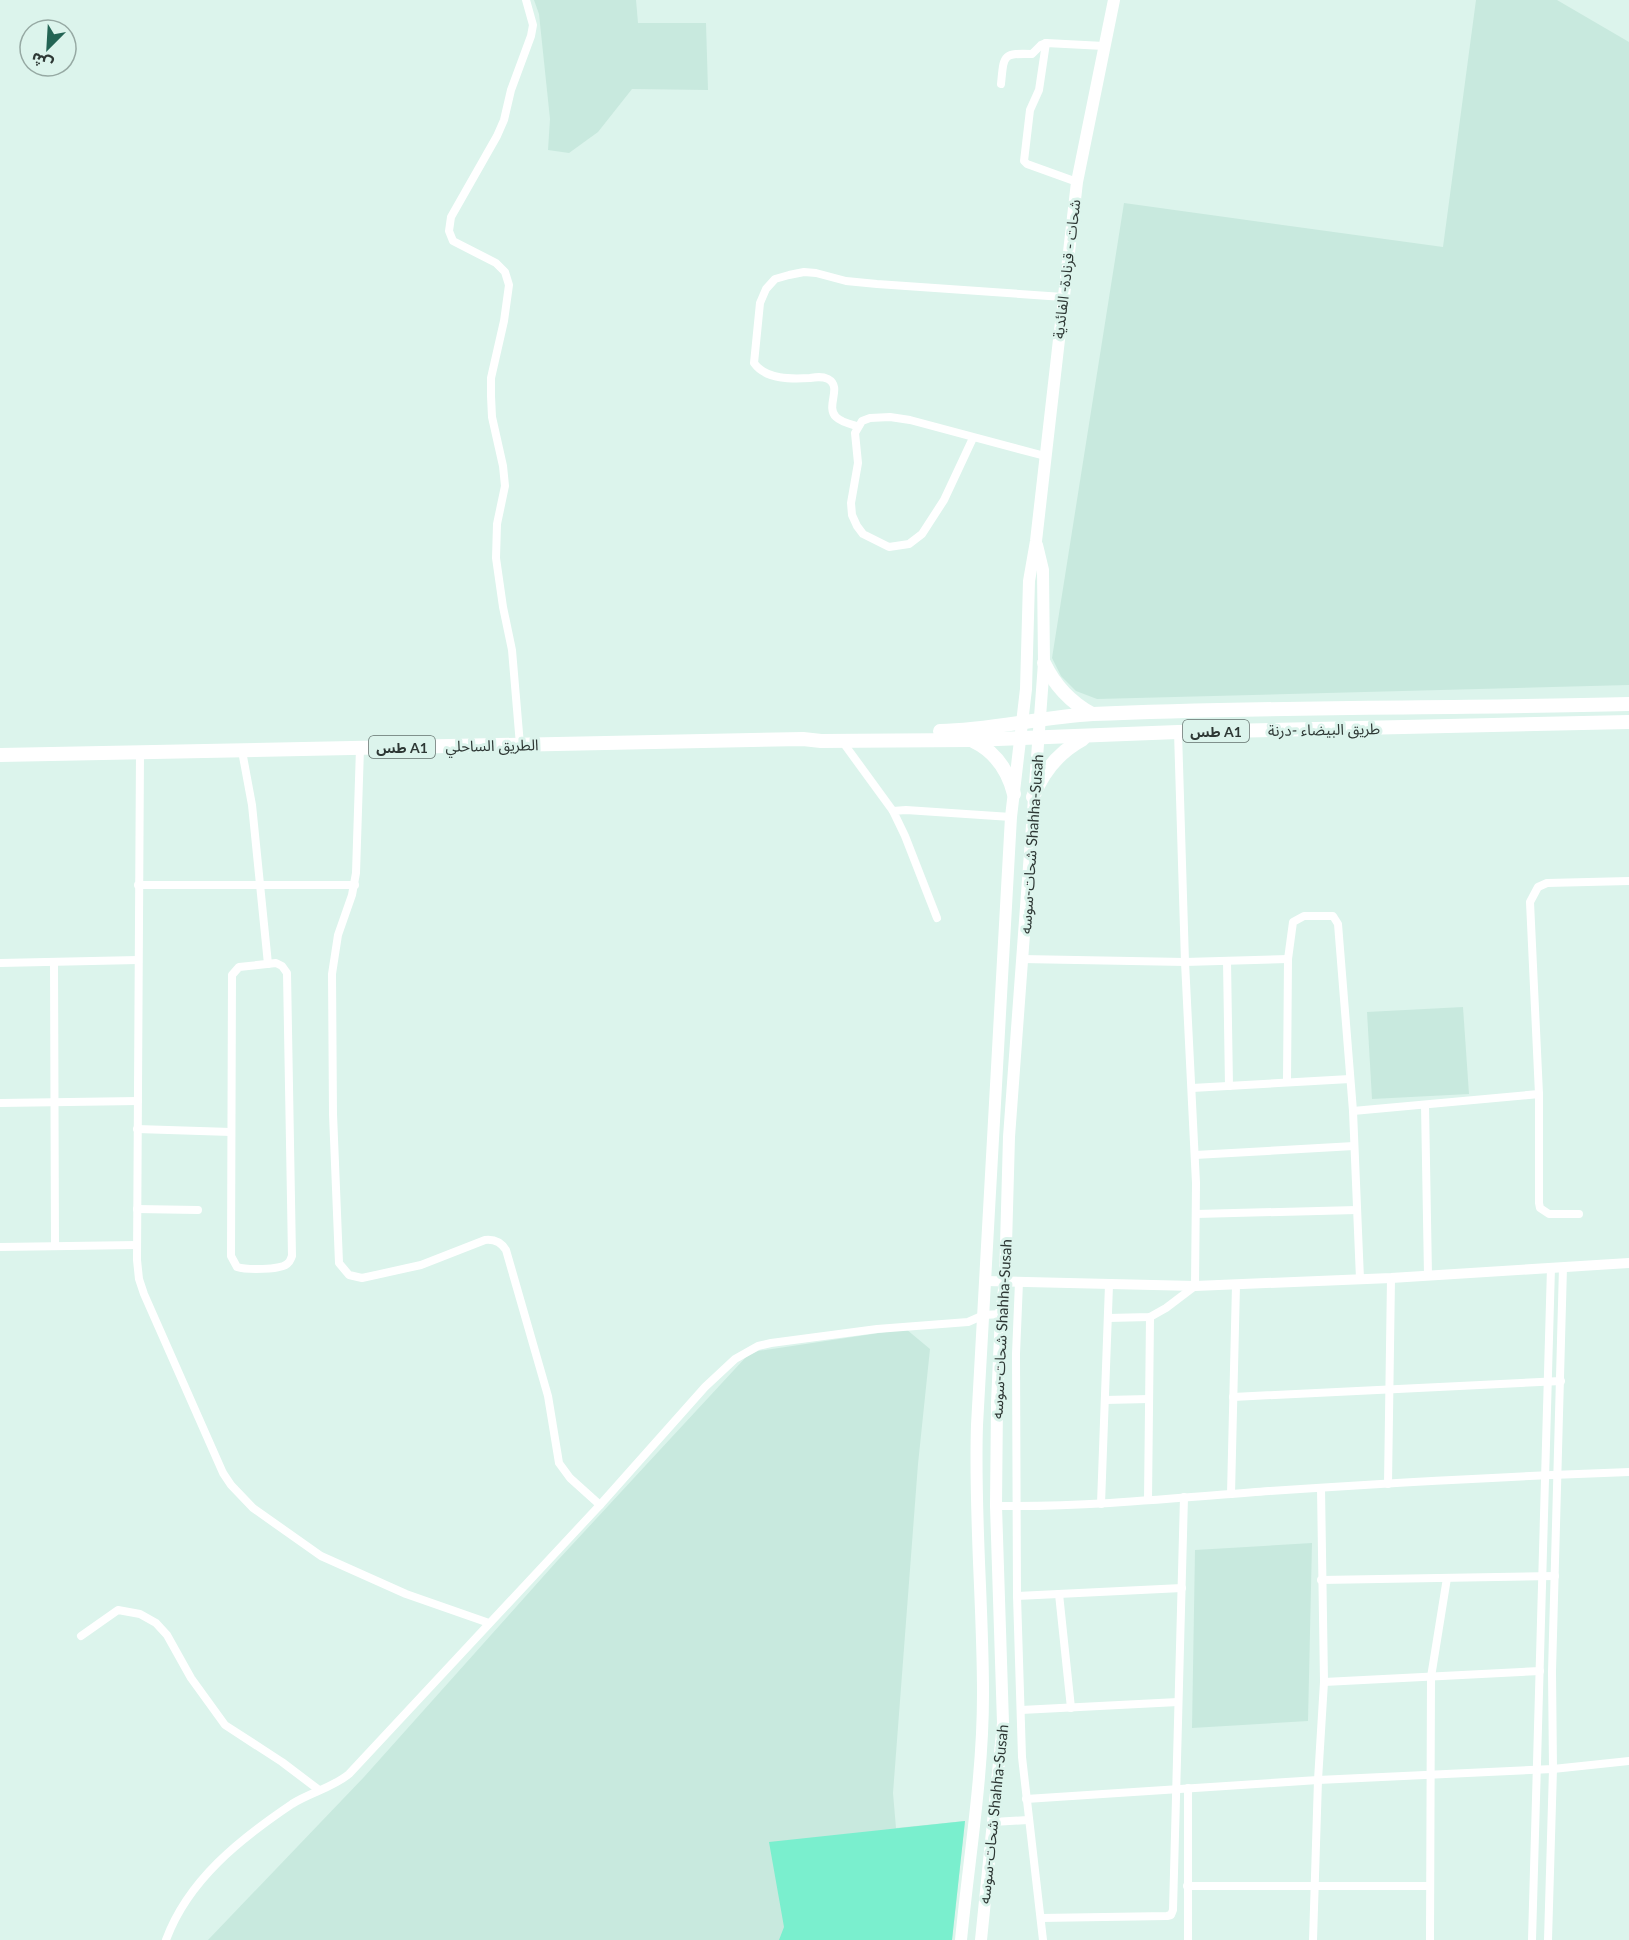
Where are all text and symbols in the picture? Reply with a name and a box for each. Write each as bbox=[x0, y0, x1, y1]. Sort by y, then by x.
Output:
north arrow bbox=[18, 18, 78, 78]
text: ش bbox=[28, 48, 56, 75]
street label: شحات - قرنادة- الفائدية bbox=[1049, 198, 1084, 340]
street label: طريق البيضاء -درنة bbox=[1268, 719, 1380, 741]
road number: طس A1 bbox=[1183, 720, 1249, 742]
street label: الطريق الساحلي bbox=[445, 735, 539, 758]
road number: طس A1 bbox=[369, 736, 435, 758]
street label: شحات-سوسه Shahha-Susah bbox=[1016, 754, 1047, 935]
street label: شحات-سوسه Shahha-Susah bbox=[987, 1239, 1016, 1419]
street label: شحات-سوسه Shahha-Susah bbox=[975, 1723, 1012, 1905]

